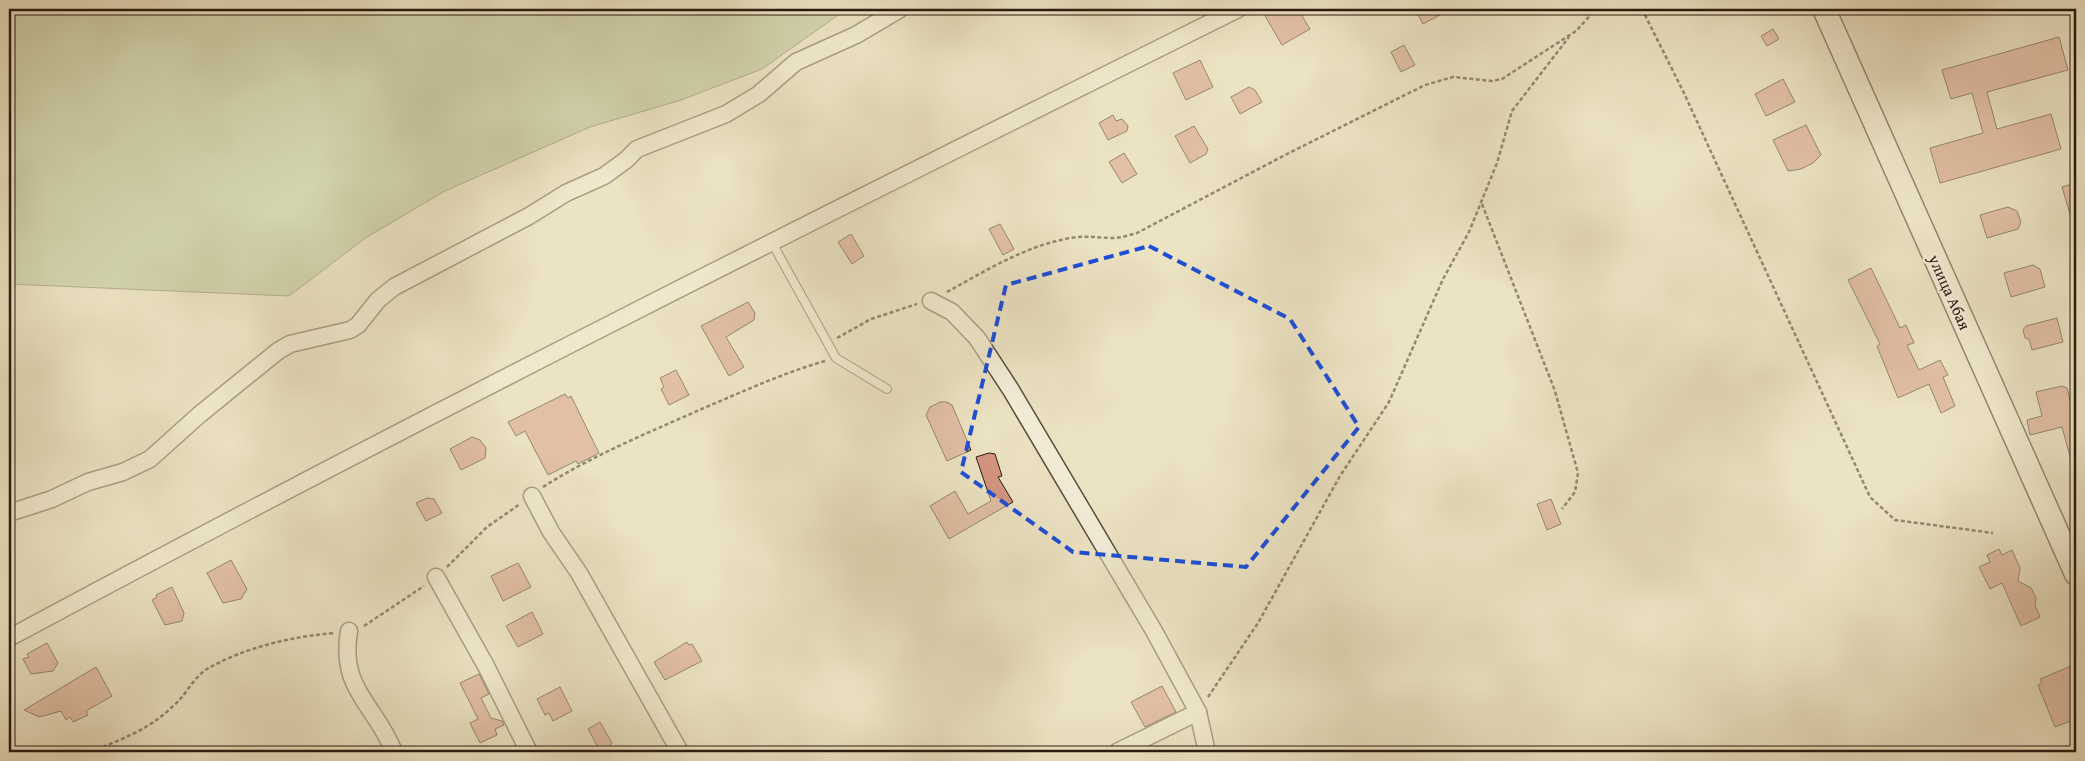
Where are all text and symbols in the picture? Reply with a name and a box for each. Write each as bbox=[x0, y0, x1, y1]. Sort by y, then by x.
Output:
street label: улица Абая bbox=[1922, 250, 1977, 334]

